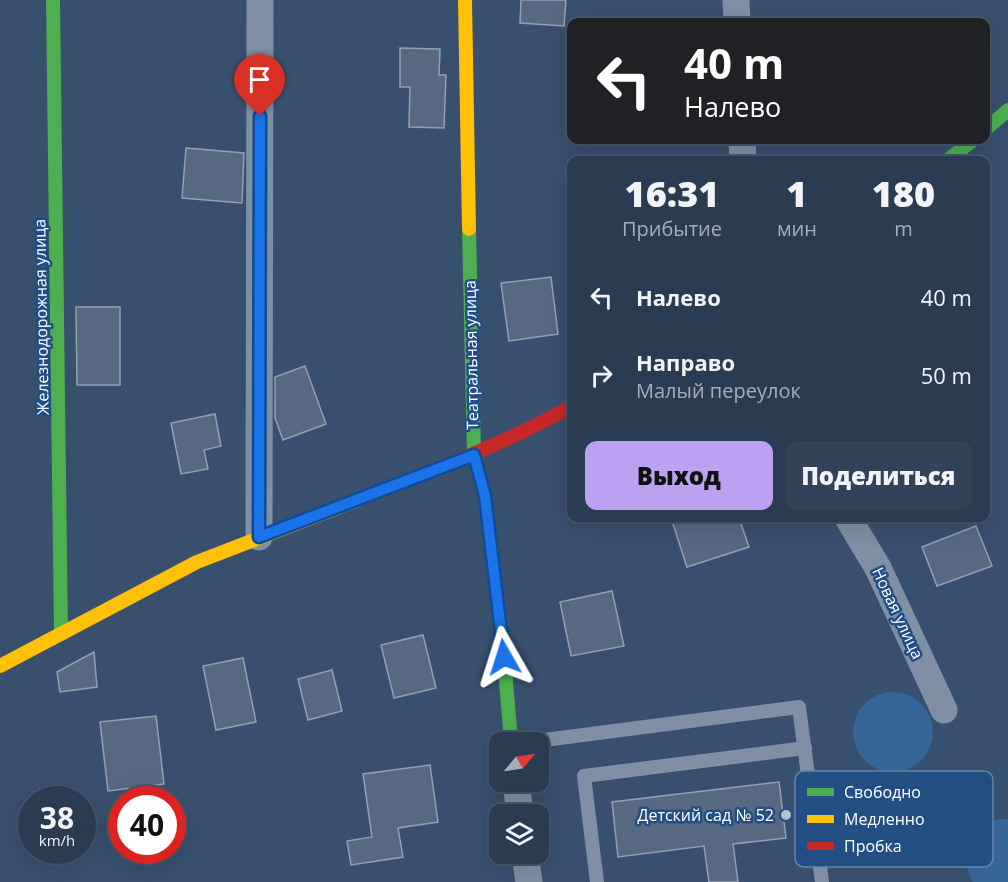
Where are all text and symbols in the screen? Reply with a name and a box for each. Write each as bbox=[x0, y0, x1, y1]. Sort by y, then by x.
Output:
text: 40 m bbox=[684, 34, 784, 91]
icon: left bbox=[585, 42, 663, 120]
pin bbox=[234, 54, 285, 116]
icon: arrive bbox=[243, 63, 276, 96]
text: Налево bbox=[684, 88, 781, 125]
text: 16:31 bbox=[625, 169, 719, 218]
text: 1 bbox=[786, 169, 807, 218]
text: 180 bbox=[872, 169, 935, 218]
text: Прибытие bbox=[622, 215, 722, 242]
text: мин bbox=[777, 215, 817, 242]
text: m bbox=[894, 215, 913, 242]
street label: Железнодорожная улица bbox=[28, 219, 54, 415]
street label: Театральная улица bbox=[459, 280, 483, 430]
icon: left bbox=[585, 281, 618, 314]
text: Налево bbox=[636, 282, 721, 312]
text: 40 m bbox=[921, 282, 972, 312]
text: Направо bbox=[636, 347, 735, 377]
icon: right bbox=[585, 359, 618, 392]
text: 50 m bbox=[921, 360, 972, 390]
text: Малый переулок bbox=[636, 377, 801, 404]
button: Выход bbox=[585, 441, 773, 510]
button: Поделиться bbox=[785, 441, 972, 510]
street label: Новая улица bbox=[867, 564, 929, 662]
position arrow bbox=[472, 625, 536, 689]
north arrow bbox=[489, 732, 549, 792]
map controls bbox=[489, 732, 549, 864]
legend bbox=[795, 771, 993, 867]
text: Свободно bbox=[844, 781, 921, 803]
speed limit sign: 40 bbox=[108, 786, 186, 864]
text: 38 bbox=[40, 797, 74, 838]
button: layers bbox=[489, 804, 549, 864]
place label: Детский сад № 52 bbox=[637, 804, 774, 826]
marker: Детский сад № 52 bbox=[779, 808, 793, 822]
text: Медленно bbox=[844, 808, 925, 830]
text: km/h bbox=[39, 830, 75, 850]
text: Пробка bbox=[844, 835, 902, 857]

